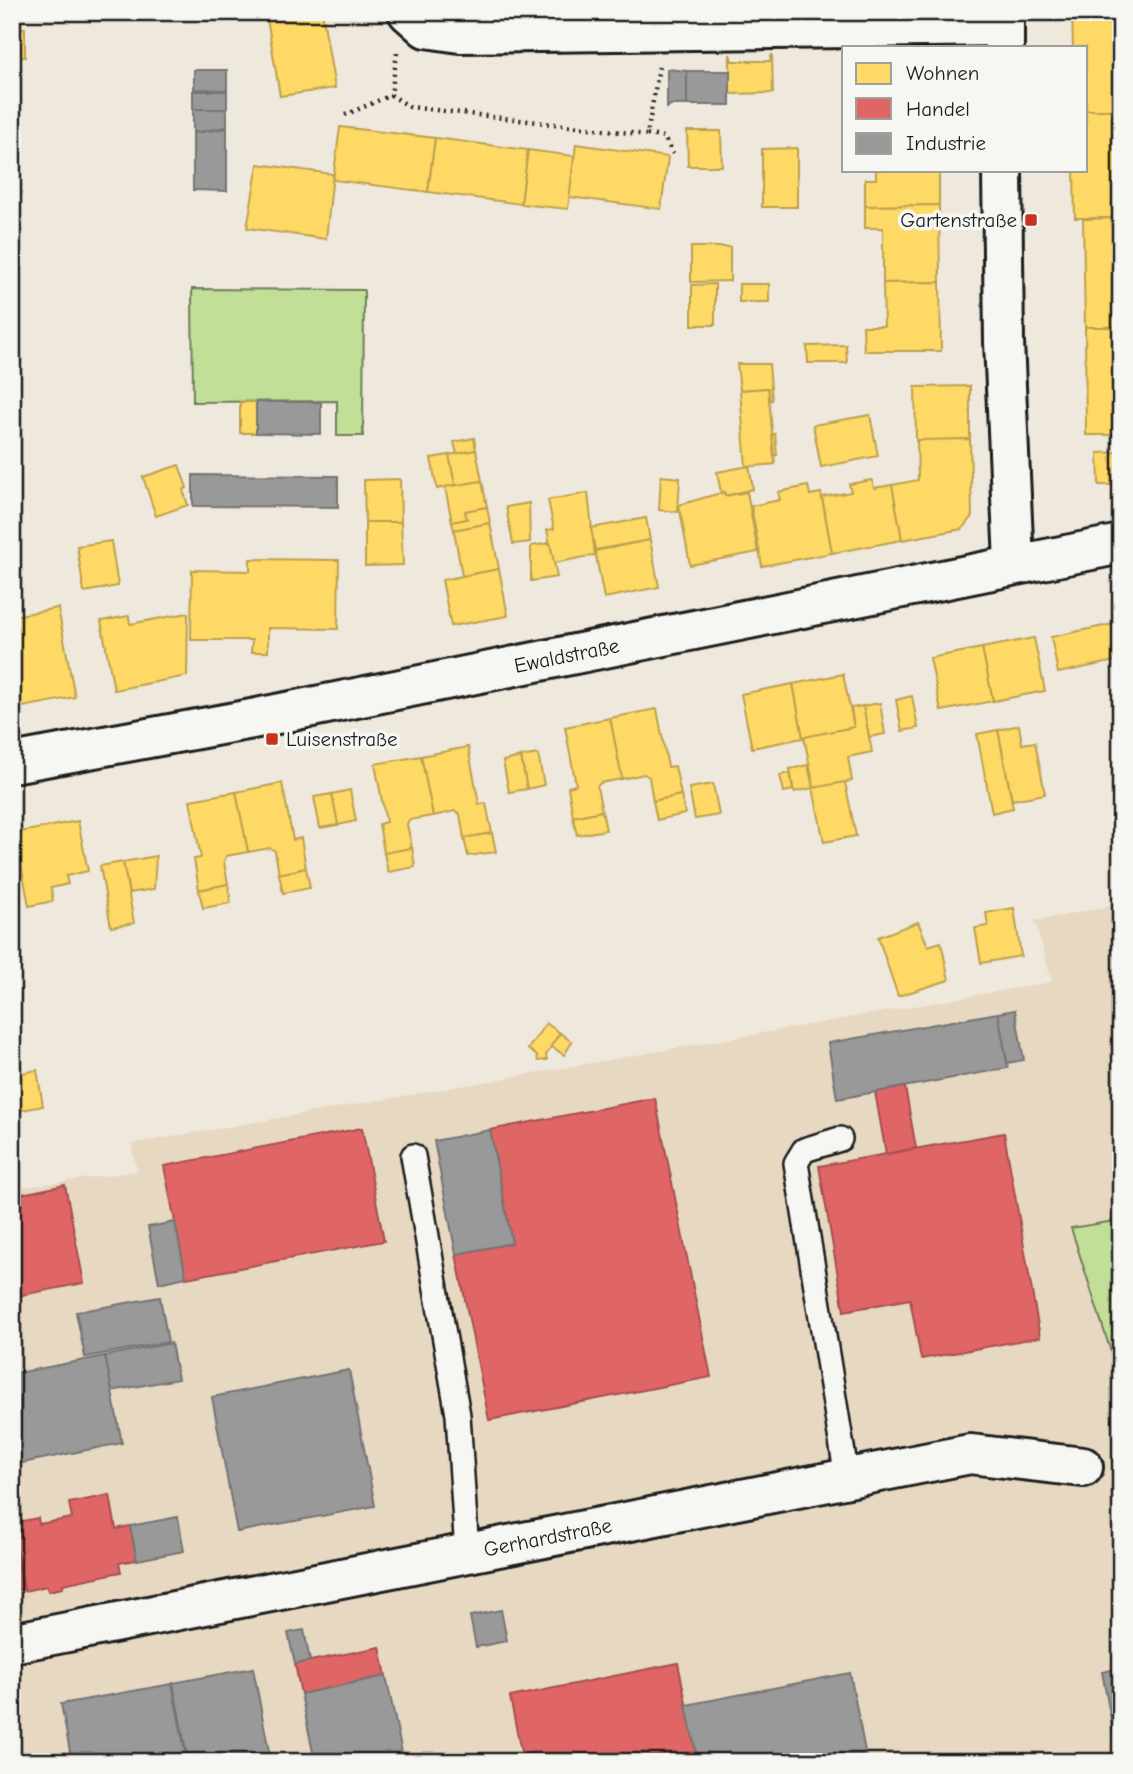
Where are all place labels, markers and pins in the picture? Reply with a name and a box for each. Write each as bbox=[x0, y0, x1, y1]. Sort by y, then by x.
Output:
place label: Gartenstraße bbox=[900, 208, 1017, 232]
marker: Gartenstraße bbox=[1023, 212, 1039, 228]
place label: Luisenstraße bbox=[286, 727, 398, 751]
marker: Luisenstraße bbox=[264, 731, 280, 747]

